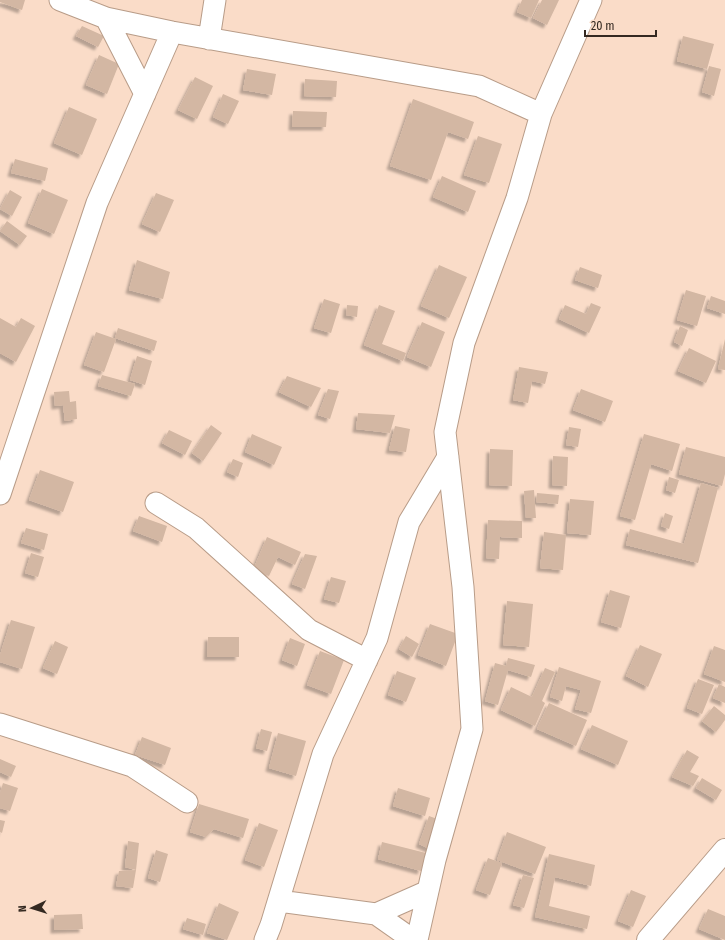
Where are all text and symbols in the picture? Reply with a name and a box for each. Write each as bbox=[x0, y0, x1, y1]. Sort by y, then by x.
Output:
scale bar bbox=[585, 12, 656, 38]
text: 20 m bbox=[591, 19, 615, 33]
north arrow bbox=[12, 888, 52, 928]
text: N bbox=[16, 905, 29, 912]

